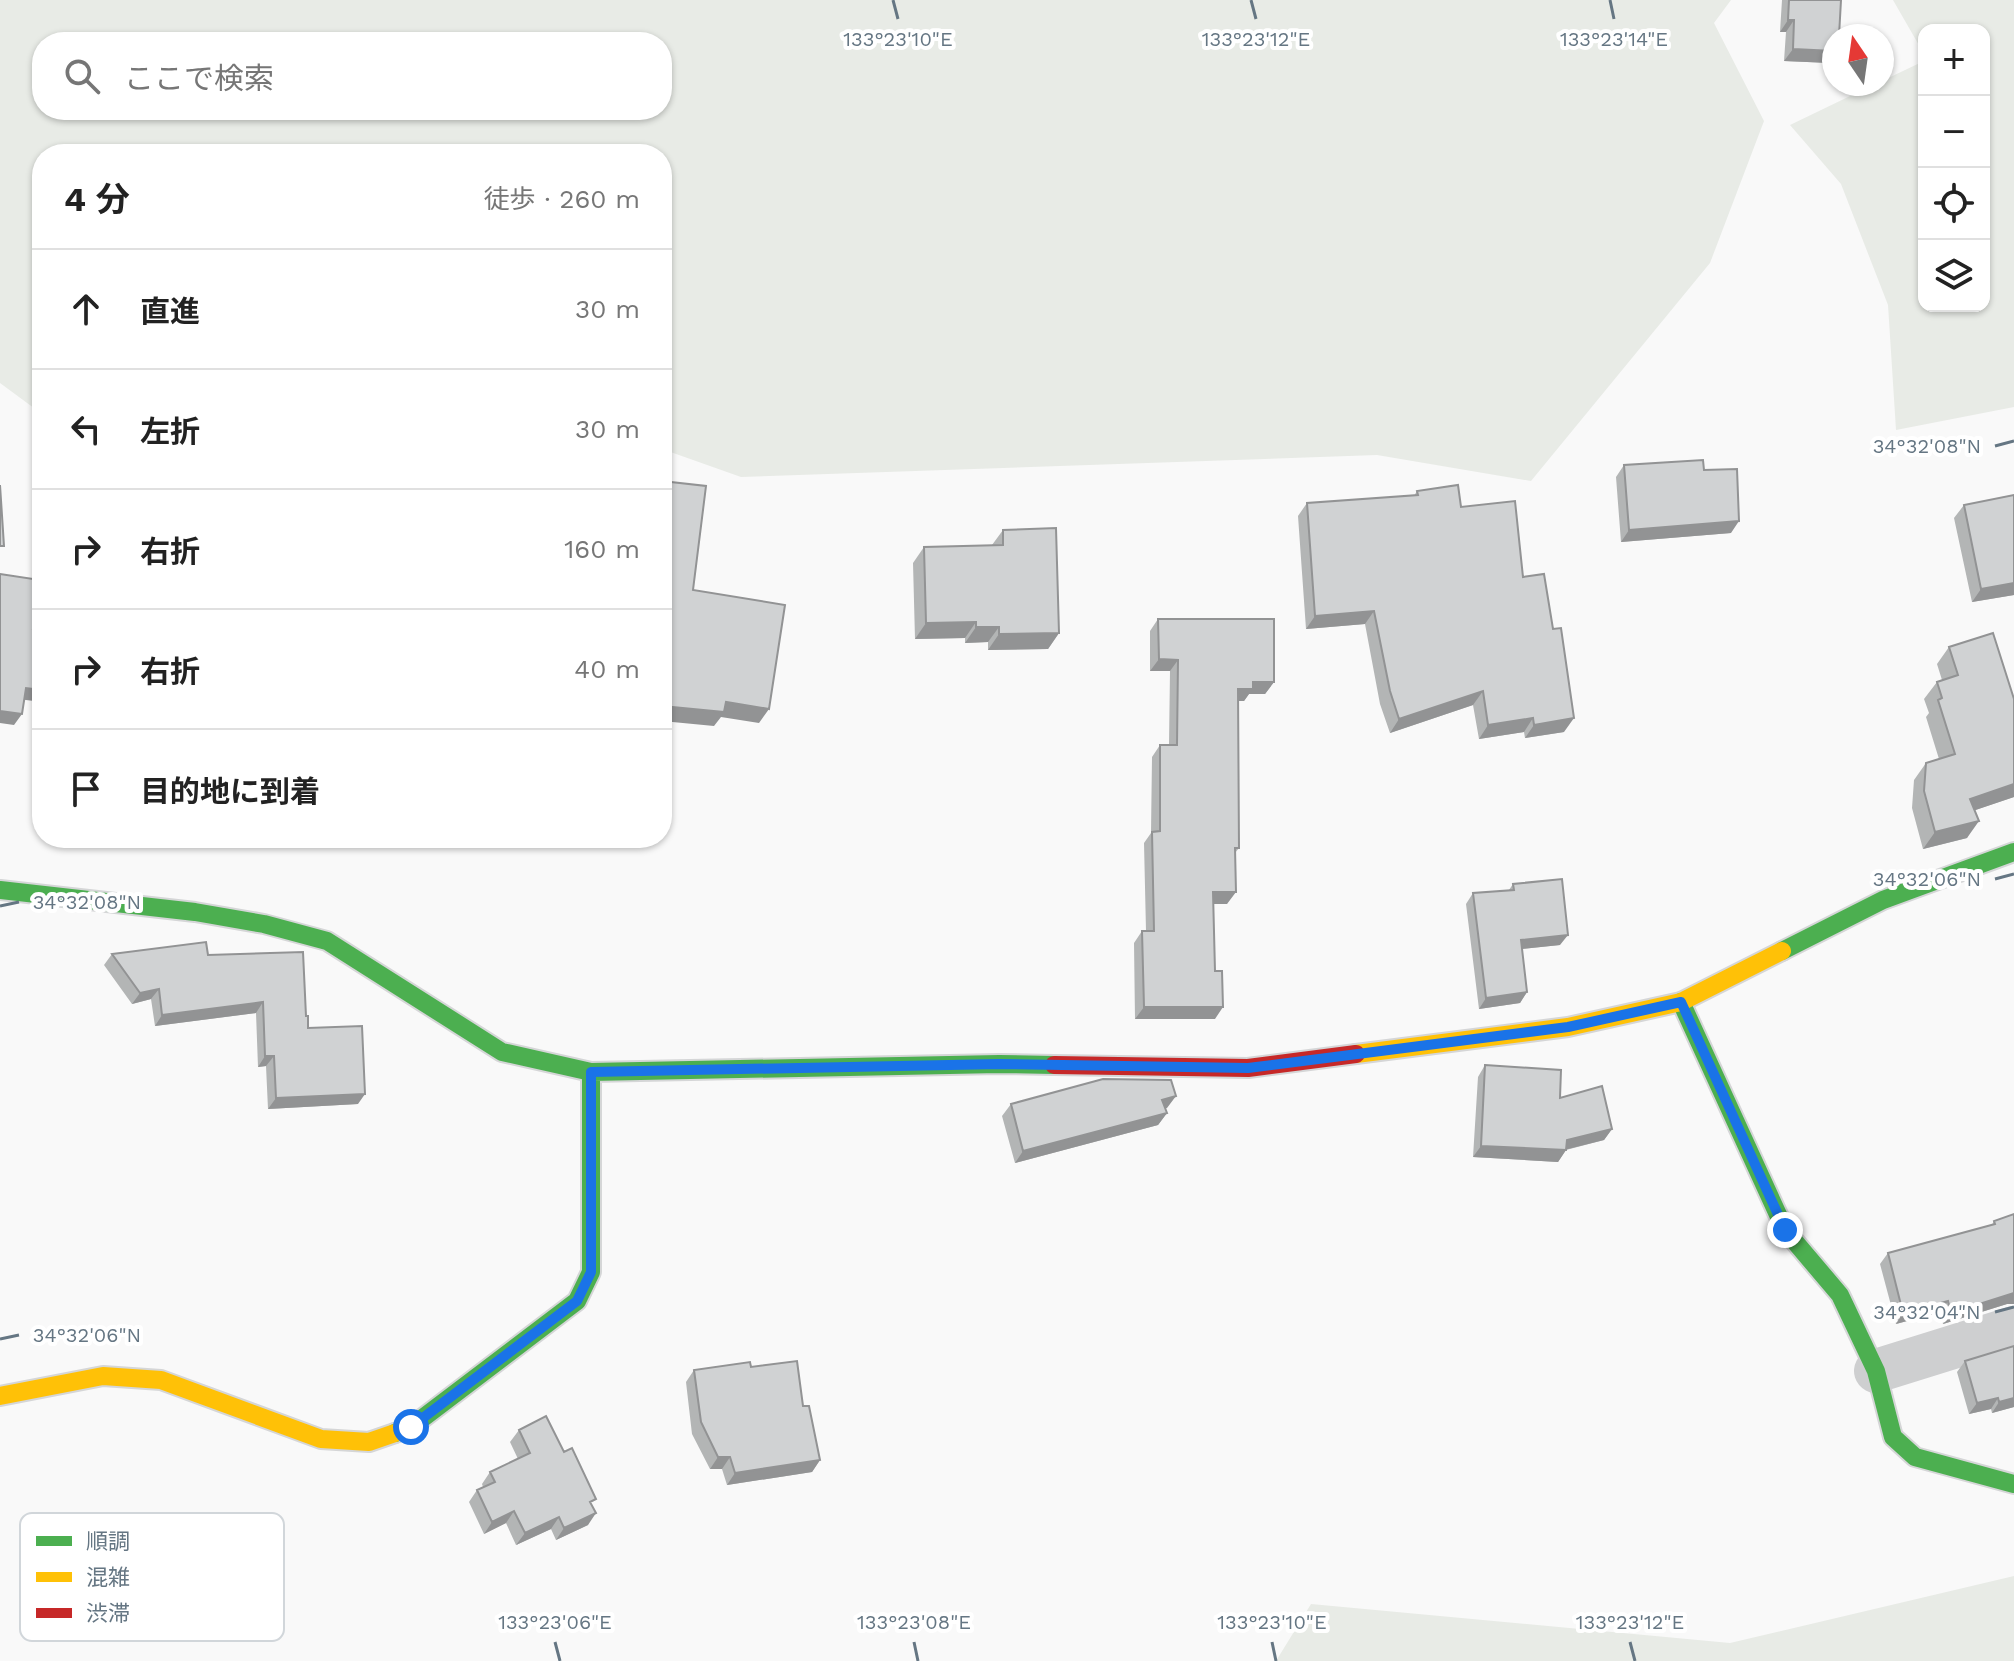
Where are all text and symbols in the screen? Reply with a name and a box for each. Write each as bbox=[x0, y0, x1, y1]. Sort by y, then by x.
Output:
north arrow bbox=[1822, 24, 1894, 96]
map controls bbox=[1918, 24, 1990, 312]
button: + bbox=[1918, 24, 1990, 96]
text: 133°23'10"E bbox=[843, 27, 953, 51]
text: 133°23'12"E bbox=[1202, 27, 1310, 51]
text: 133°23'14"E bbox=[1560, 27, 1668, 51]
search box bbox=[32, 32, 672, 120]
icon: search bbox=[60, 54, 104, 98]
text: ここで検索 bbox=[124, 61, 274, 96]
button: − bbox=[1918, 96, 1990, 168]
button: locate bbox=[1918, 168, 1990, 240]
text: 4 分 bbox=[64, 179, 130, 219]
text: 徒歩 · 260 m bbox=[484, 184, 640, 214]
button: layers bbox=[1918, 240, 1990, 312]
icon: ahead bbox=[64, 287, 108, 331]
text: 直進 bbox=[140, 294, 200, 329]
text: 30 m bbox=[575, 294, 640, 324]
icon: left bbox=[64, 407, 108, 451]
text: 左折 bbox=[140, 414, 200, 449]
text: 30 m bbox=[575, 414, 640, 444]
text: 34°32'08"N bbox=[1873, 434, 1981, 458]
icon: right bbox=[64, 527, 108, 571]
text: 右折 bbox=[140, 534, 200, 569]
text: 160 m bbox=[564, 534, 640, 564]
icon: right bbox=[64, 647, 108, 691]
text: 右折 bbox=[140, 654, 200, 689]
text: 40 m bbox=[574, 654, 640, 684]
icon: arrive bbox=[64, 767, 108, 811]
text: 目的地に到着 bbox=[140, 774, 320, 809]
text: 34°32'06"N bbox=[1873, 867, 1981, 891]
text: 34°32'08"N bbox=[33, 890, 141, 914]
route end bbox=[1767, 1212, 1803, 1248]
text: 34°32'04"N bbox=[1873, 1300, 1981, 1324]
text: 34°32'06"N bbox=[33, 1323, 141, 1347]
route start bbox=[393, 1409, 429, 1445]
legend bbox=[20, 1513, 284, 1641]
text: 順調 bbox=[86, 1529, 130, 1554]
text: 混雑 bbox=[86, 1565, 130, 1590]
text: 渋滞 bbox=[86, 1601, 130, 1626]
text: 133°23'06"E bbox=[498, 1610, 612, 1634]
text: 133°23'08"E bbox=[857, 1610, 971, 1634]
text: 133°23'10"E bbox=[1217, 1610, 1327, 1634]
text: 133°23'12"E bbox=[1576, 1610, 1684, 1634]

